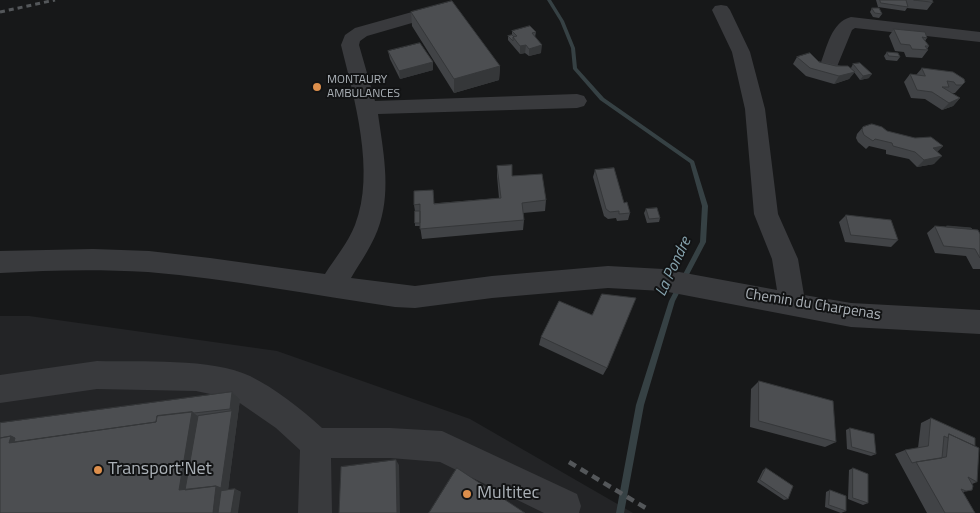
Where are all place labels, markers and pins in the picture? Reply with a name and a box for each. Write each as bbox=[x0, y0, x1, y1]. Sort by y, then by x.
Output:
place label: MONTAURY AMBULANCES bbox=[327, 73, 400, 101]
marker: MONTAURY AMBULANCES bbox=[311, 81, 323, 93]
place label: Transport'Net bbox=[108, 459, 212, 481]
marker: Transport'Net bbox=[92, 464, 104, 476]
place label: Multitec bbox=[477, 483, 539, 505]
marker: Multitec bbox=[461, 488, 473, 500]

